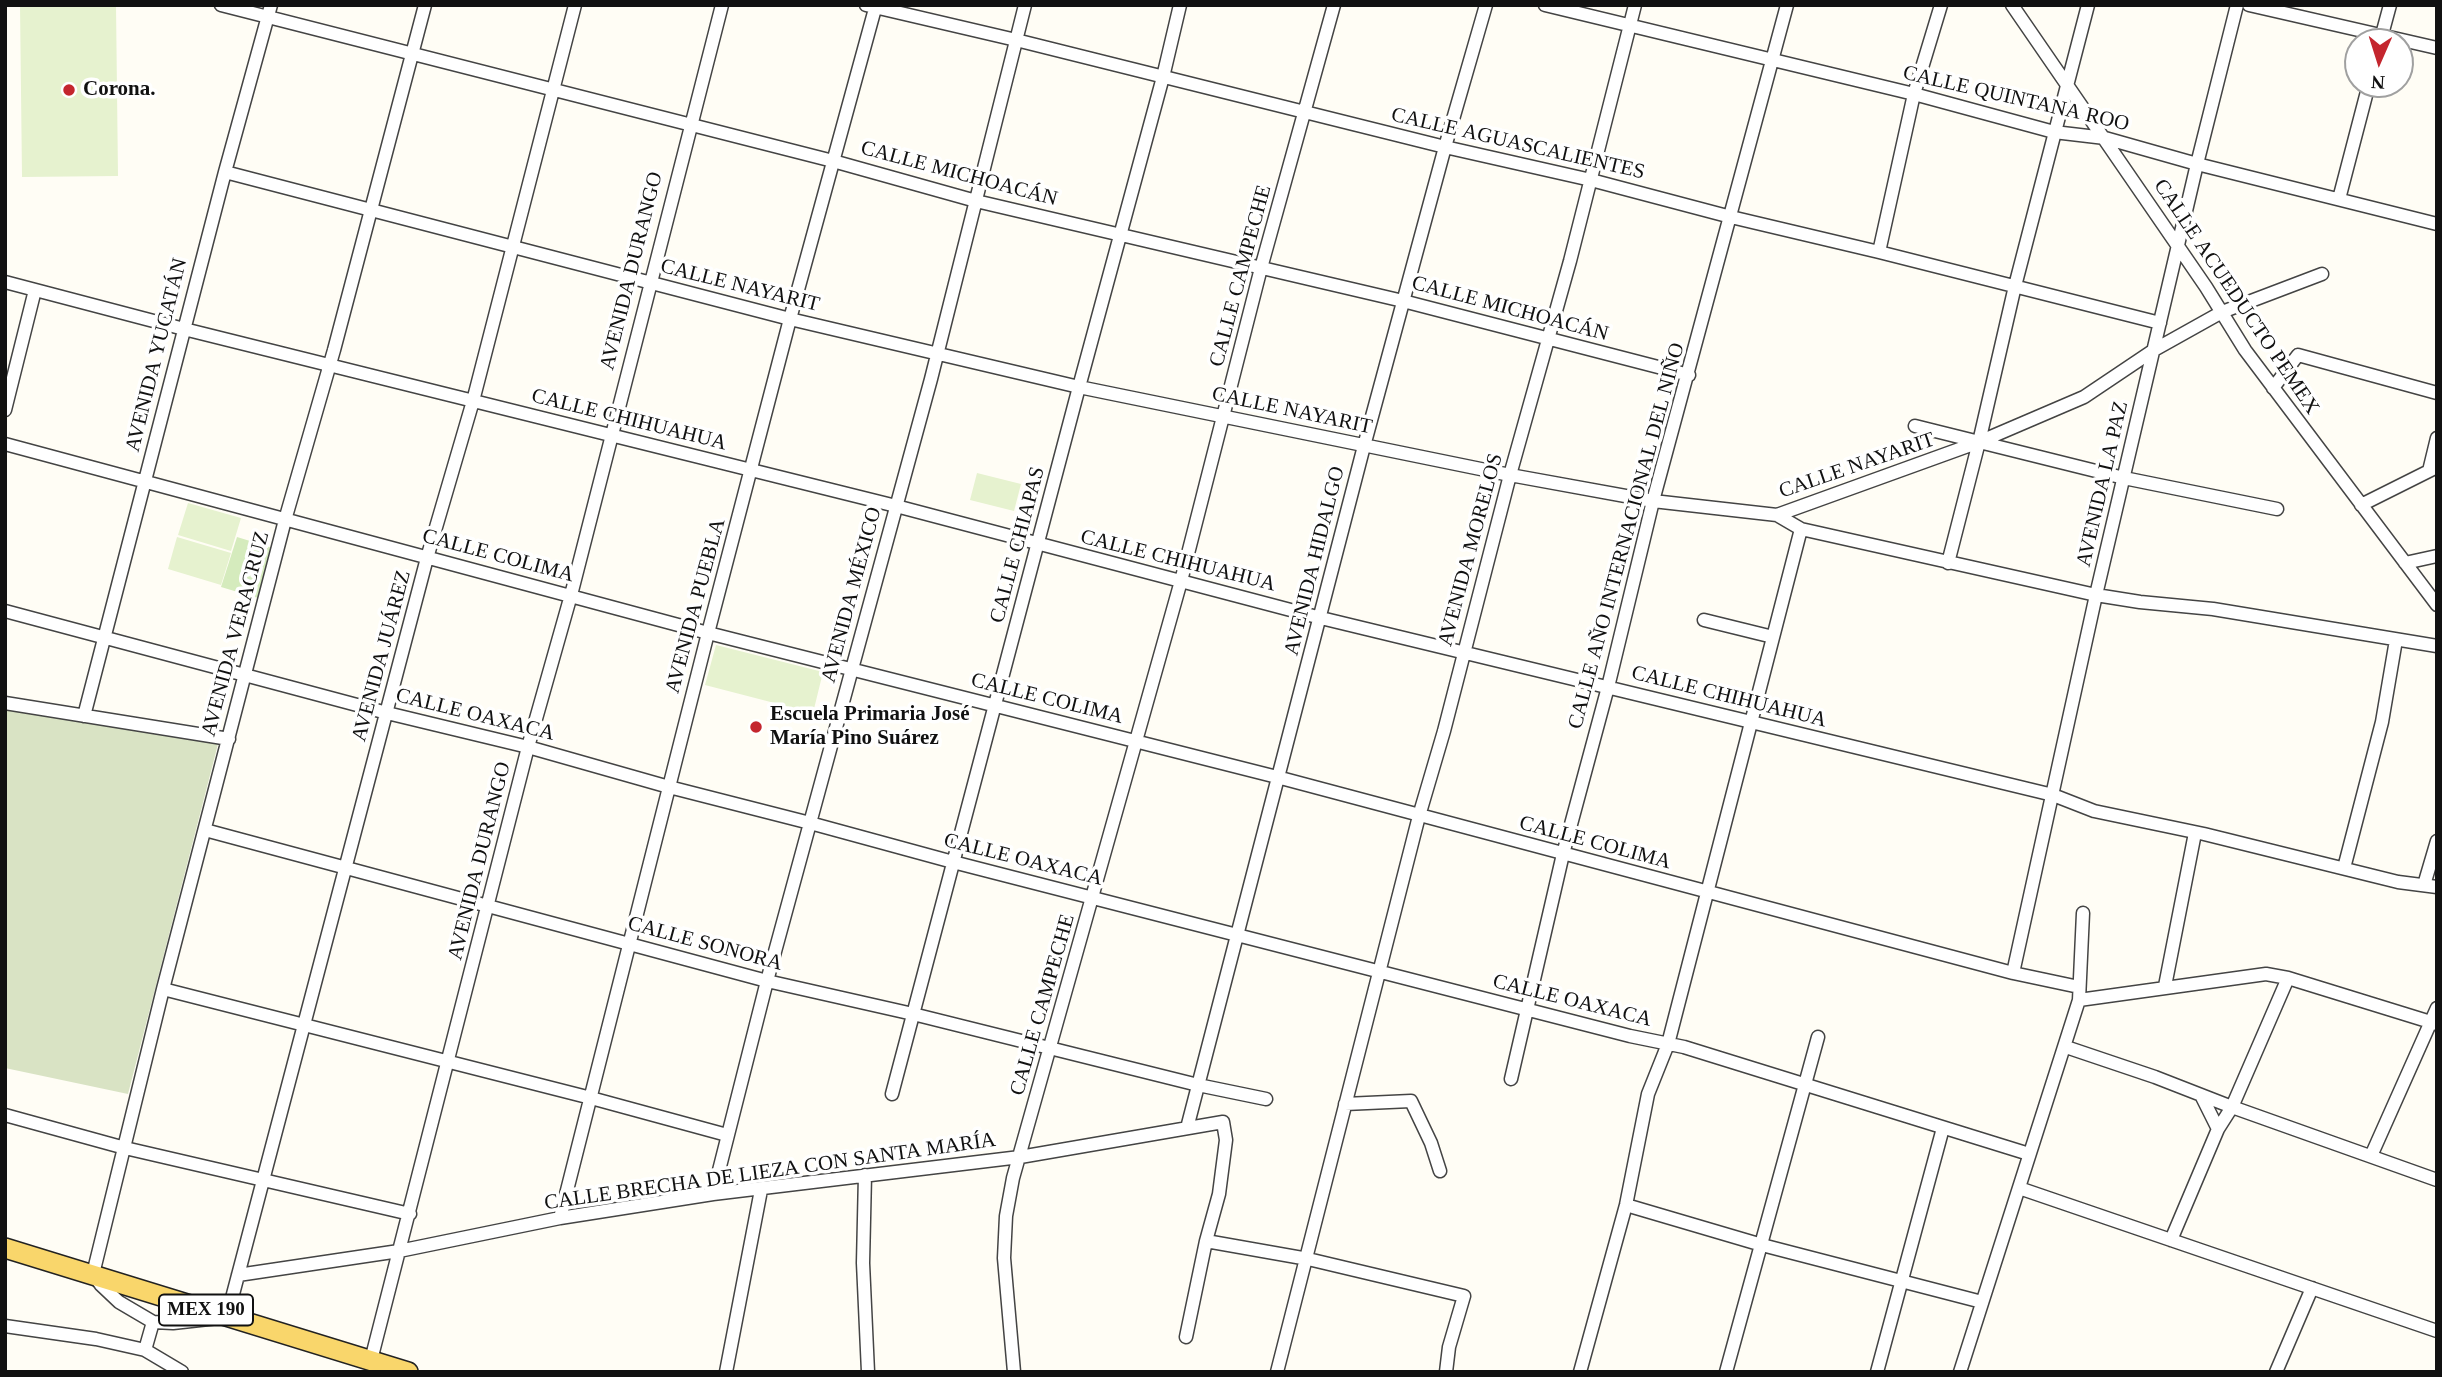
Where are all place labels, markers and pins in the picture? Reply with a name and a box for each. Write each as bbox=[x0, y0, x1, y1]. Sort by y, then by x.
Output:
place label: Corona. bbox=[83, 77, 156, 103]
marker: Corona. bbox=[61, 82, 77, 98]
place label: Escuela Primaria José María Pino Suárez bbox=[770, 702, 969, 752]
marker: Escuela Primaria José María Pino Suárez bbox=[748, 719, 764, 735]

